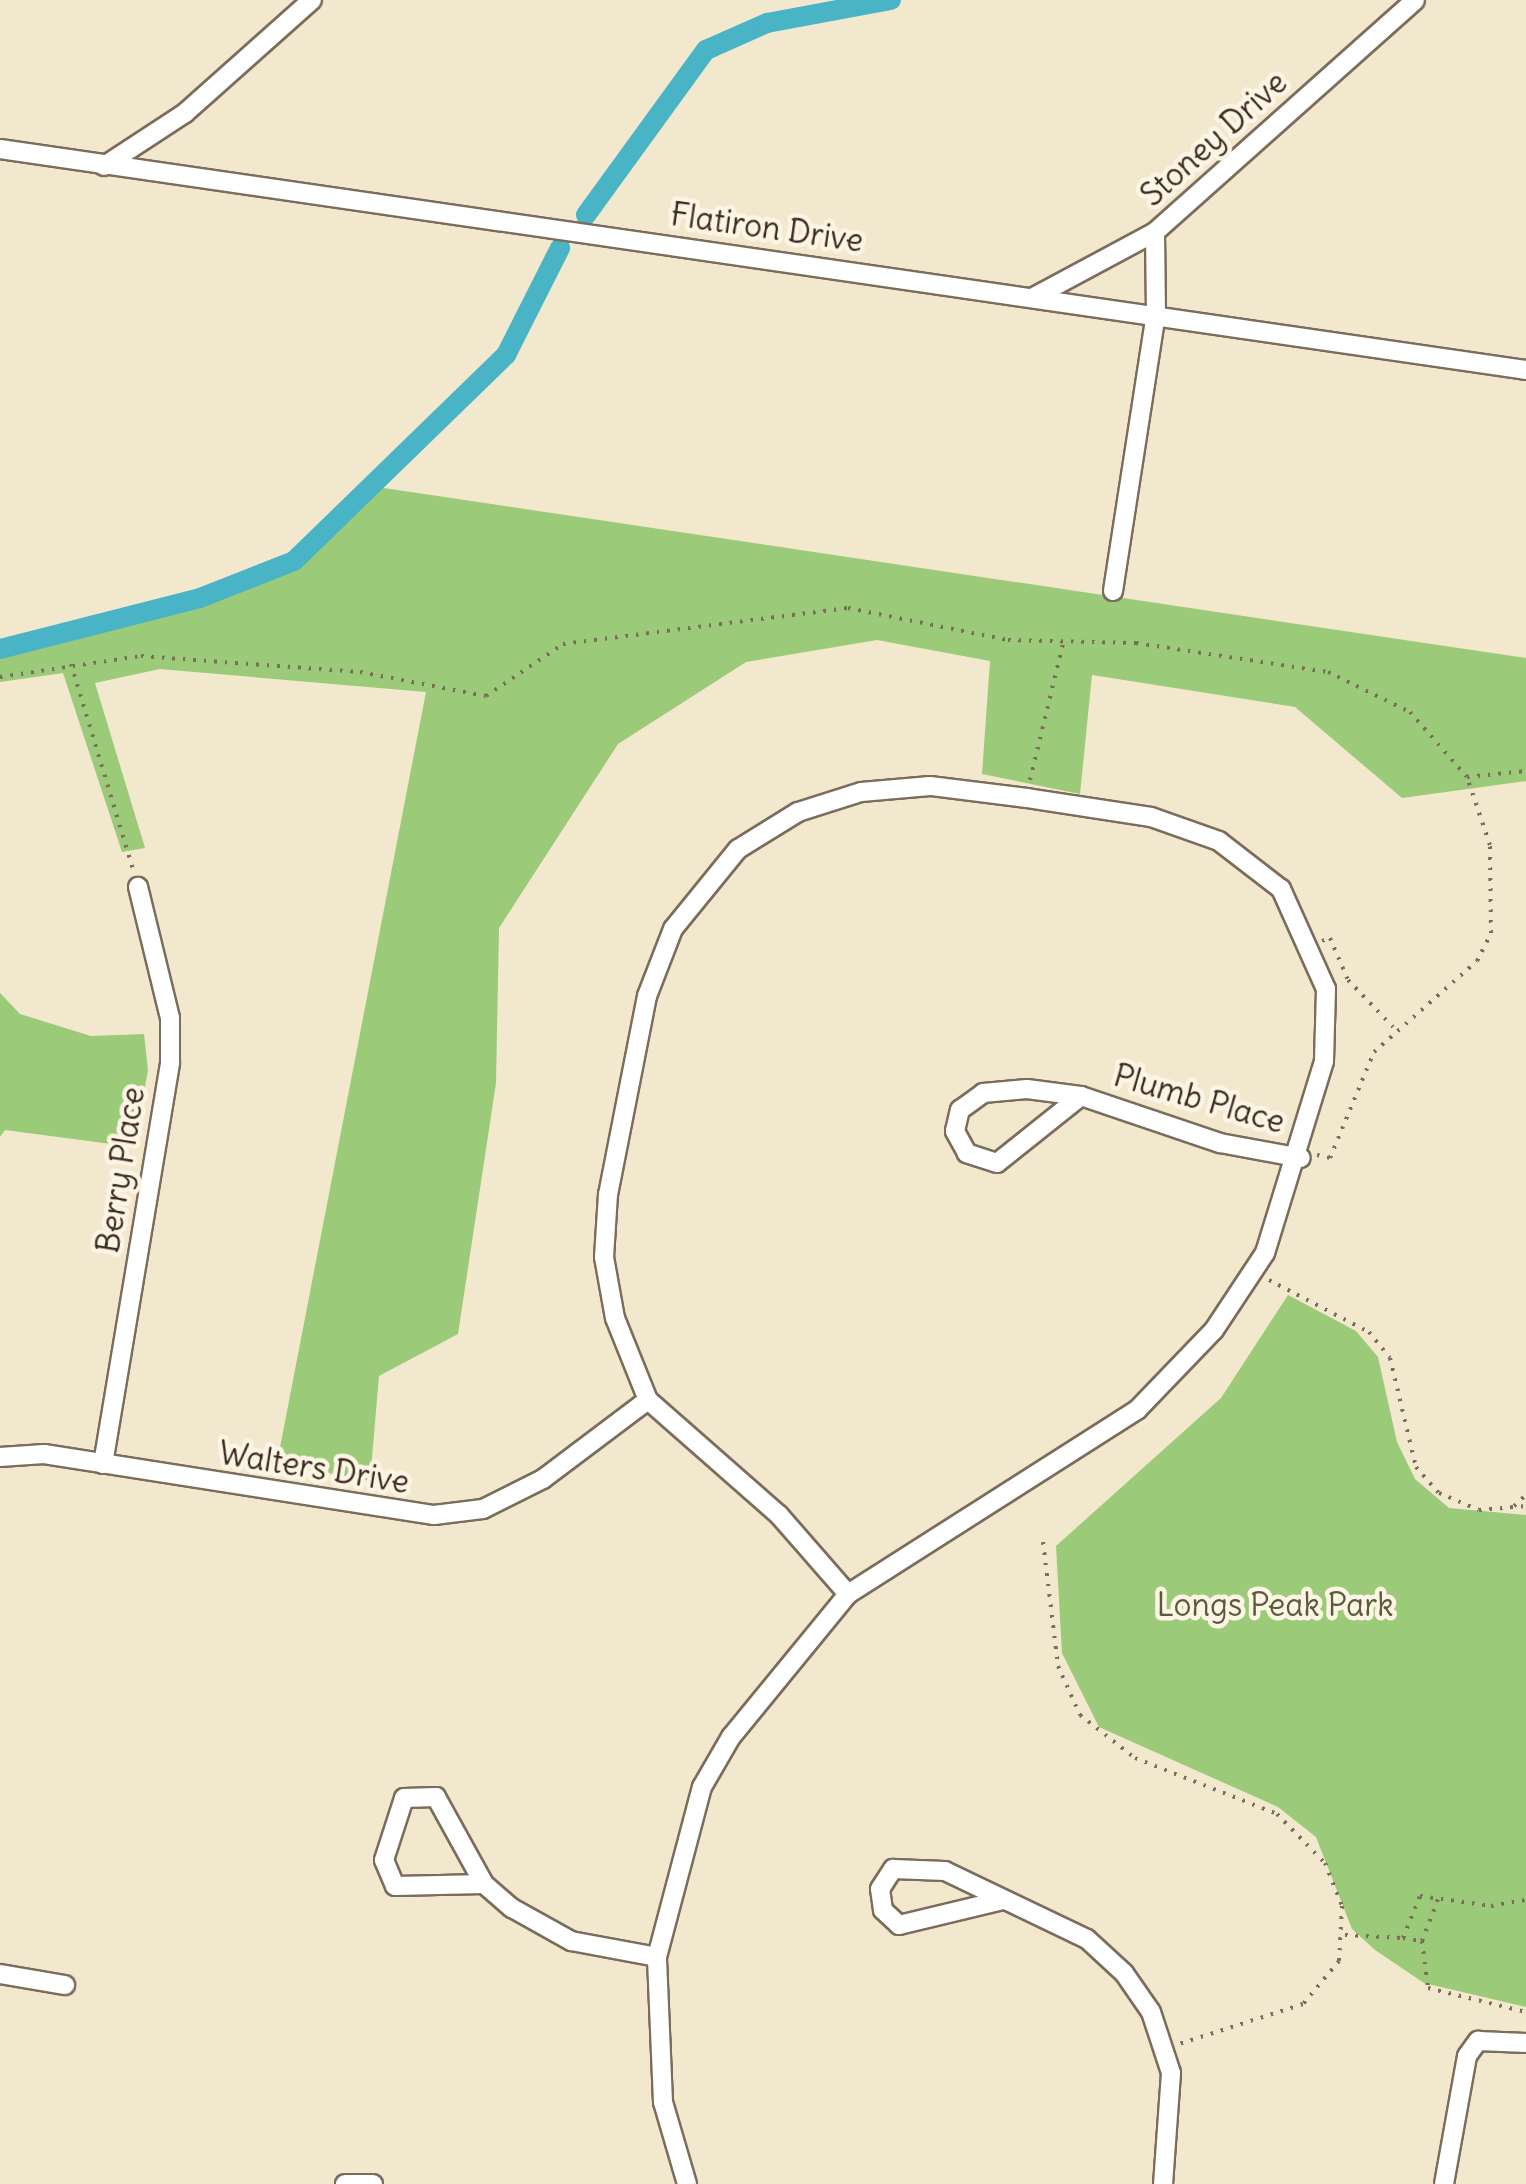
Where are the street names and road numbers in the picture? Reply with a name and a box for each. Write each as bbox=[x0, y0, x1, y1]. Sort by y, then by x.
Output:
street label: Stoney Drive bbox=[1133, 63, 1295, 215]
street label: Flatiron Drive bbox=[668, 195, 866, 261]
street label: Plumb Place bbox=[1109, 1056, 1289, 1142]
street label: Berry Place bbox=[89, 1084, 153, 1256]
street label: Walters Drive bbox=[216, 1434, 412, 1502]

